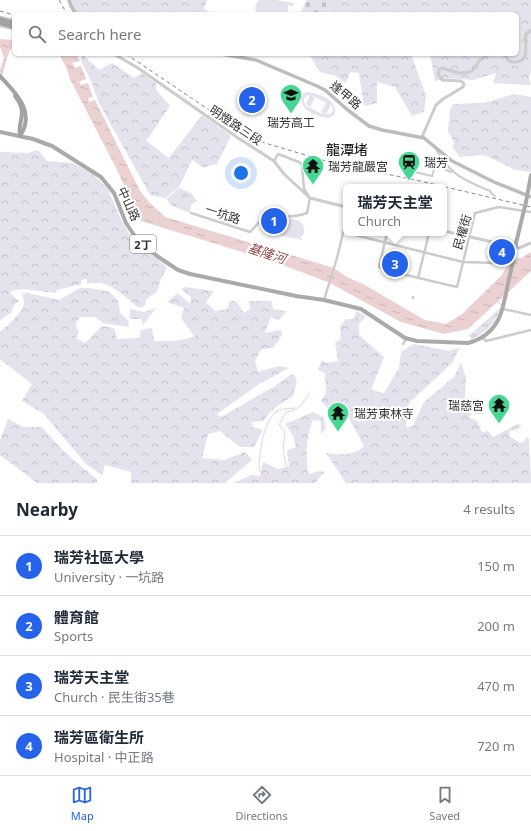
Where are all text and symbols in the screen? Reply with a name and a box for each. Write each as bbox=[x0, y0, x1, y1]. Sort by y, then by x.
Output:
search box bbox=[12, 12, 519, 56]
icon: search bbox=[26, 23, 48, 45]
text: Search here bbox=[58, 24, 141, 44]
street label: 逢甲路 bbox=[327, 77, 365, 113]
school or university icon: 瑞芳高工 bbox=[278, 82, 304, 115]
pin: 2 bbox=[239, 85, 265, 115]
street label: 明燈路三段 bbox=[206, 101, 266, 149]
place label: 瑞芳高工 bbox=[267, 114, 315, 131]
district label: 龍潭堵 bbox=[326, 140, 368, 159]
station icon: 瑞芳 bbox=[396, 149, 422, 182]
temple icon: 瑞芳龍嚴宮 bbox=[300, 153, 326, 186]
place label: 瑞芳 bbox=[424, 154, 448, 171]
place label: 瑞芳龍嚴宮 bbox=[328, 158, 388, 175]
your location bbox=[231, 163, 251, 183]
street label: 中山路 bbox=[114, 184, 144, 224]
popup bbox=[343, 184, 447, 236]
text: 瑞芳天主堂 bbox=[357, 192, 433, 212]
street label: 一坑路 bbox=[203, 200, 243, 228]
pin: 1 bbox=[261, 206, 287, 236]
text: Church bbox=[357, 212, 401, 230]
street label: 民權街 bbox=[449, 212, 475, 252]
road number: 2丁 bbox=[130, 235, 156, 253]
pin: 4 bbox=[489, 237, 515, 267]
water label: 基隆河 bbox=[246, 238, 291, 269]
pin: 3 bbox=[382, 249, 408, 279]
temple icon: 瑞慈宮 bbox=[486, 392, 512, 425]
place label: 瑞慈宮 bbox=[448, 397, 484, 414]
temple icon: 瑞芳東林寺 bbox=[325, 400, 351, 433]
place label: 瑞芳東林寺 bbox=[354, 405, 414, 422]
text: Nearby bbox=[16, 498, 78, 521]
text: 4 results bbox=[463, 500, 515, 518]
text: 瑞芳社區大學 bbox=[54, 547, 144, 567]
text: 1 bbox=[25, 557, 33, 575]
text: 150 m bbox=[477, 557, 515, 575]
text: University · 一坑路 bbox=[54, 568, 164, 586]
text: 體育館 bbox=[54, 607, 99, 627]
text: 2 bbox=[25, 617, 33, 635]
text: 200 m bbox=[477, 617, 515, 635]
text: Sports bbox=[54, 627, 93, 645]
text: 瑞芳天主堂 bbox=[54, 667, 129, 687]
text: 3 bbox=[25, 677, 33, 695]
text: 470 m bbox=[477, 677, 515, 695]
text: Church · 民生街35巷 bbox=[54, 688, 175, 706]
text: 瑞芳區衛生所 bbox=[54, 727, 144, 747]
text: 4 bbox=[25, 737, 33, 755]
text: 720 m bbox=[477, 737, 515, 755]
text: Hospital · 中正路 bbox=[54, 748, 154, 766]
tab: Map bbox=[71, 784, 94, 823]
tab: Directions bbox=[235, 784, 288, 823]
tab: Saved bbox=[429, 784, 460, 823]

